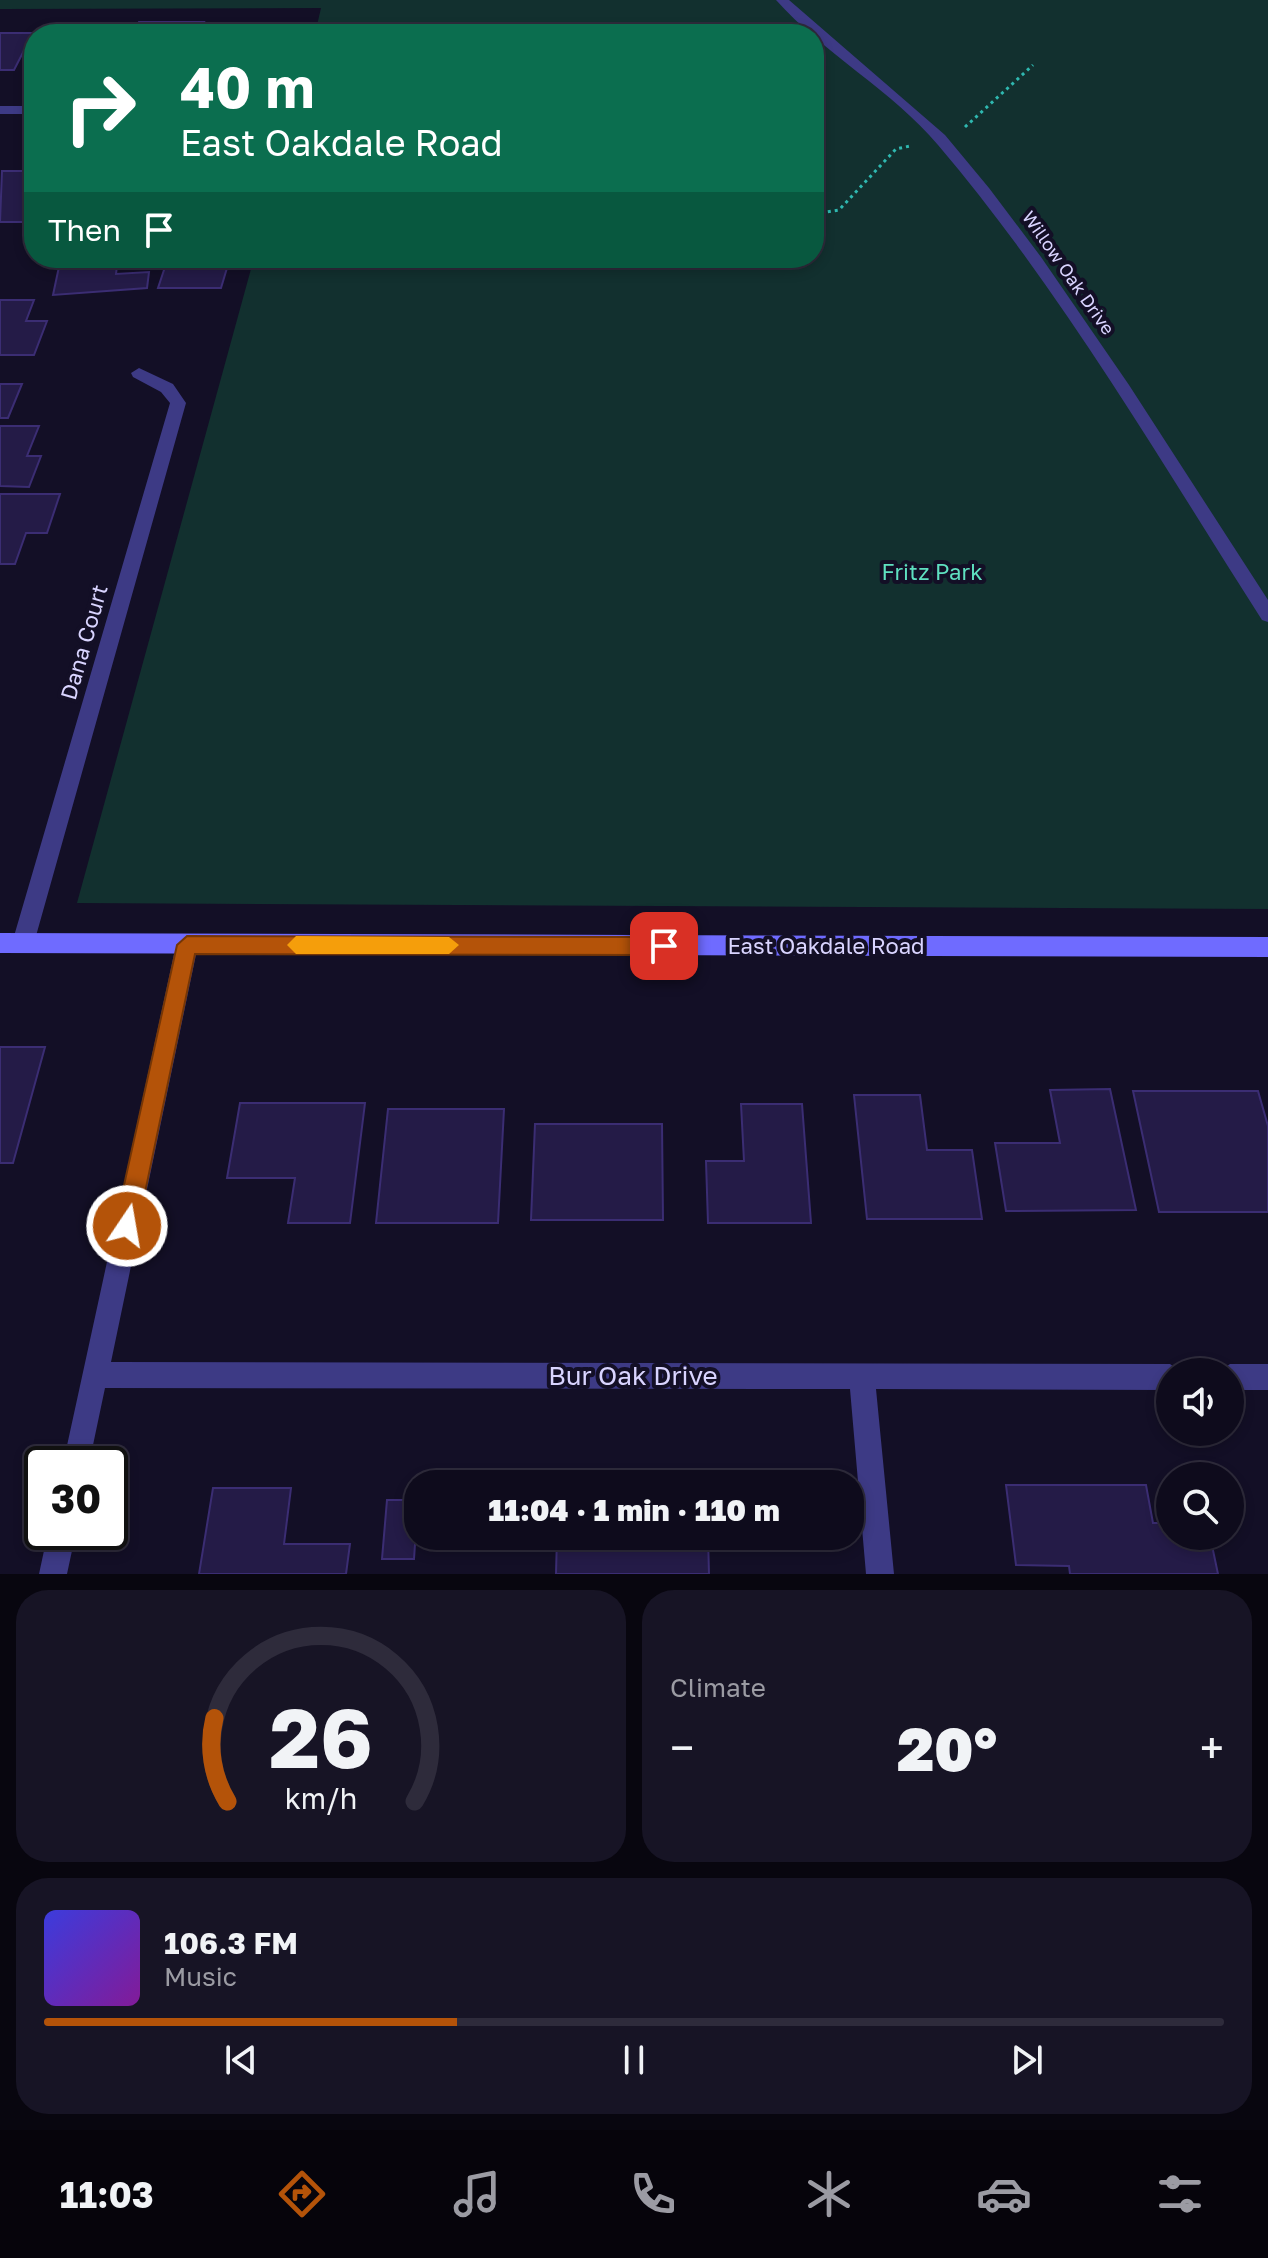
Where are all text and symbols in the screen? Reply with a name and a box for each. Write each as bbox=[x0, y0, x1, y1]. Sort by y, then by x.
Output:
text: 40 m bbox=[180, 53, 314, 120]
icon: right bbox=[48, 56, 152, 160]
text: East Oakdale Road bbox=[180, 121, 503, 164]
street label: Willow Oak Drive bbox=[1018, 206, 1120, 339]
icon: arrive bbox=[137, 208, 181, 252]
text: Then bbox=[48, 212, 121, 248]
park label: Fritz Park bbox=[881, 558, 983, 585]
street label: Dana Court bbox=[54, 581, 113, 703]
pin bbox=[630, 912, 698, 980]
icon: arrive bbox=[642, 924, 686, 968]
street label: East Oakdale Road bbox=[727, 932, 925, 959]
position arrow bbox=[85, 1184, 169, 1268]
map controls bbox=[1156, 1358, 1244, 1550]
button: sound bbox=[1156, 1358, 1244, 1446]
street label: Bur Oak Drive bbox=[548, 1360, 718, 1391]
speed limit sign: 30 bbox=[24, 1446, 128, 1550]
button: search bbox=[1156, 1462, 1244, 1550]
text: 11:04 · 1 min · 110 m bbox=[488, 1492, 780, 1528]
text: Climate bbox=[670, 1672, 766, 1703]
text: 26 bbox=[269, 1686, 373, 1786]
text: 20° bbox=[897, 1712, 997, 1784]
text: − bbox=[670, 1721, 694, 1774]
text: + bbox=[1200, 1721, 1224, 1774]
text: km/h bbox=[285, 1781, 357, 1815]
text: 106.3 FM bbox=[164, 1925, 298, 1961]
text: Music bbox=[164, 1961, 237, 1992]
icon: previous bbox=[219, 2038, 263, 2082]
icon: pause bbox=[612, 2038, 656, 2082]
icon: next bbox=[1005, 2038, 1049, 2082]
icon: directions bbox=[274, 2166, 330, 2222]
icon: music bbox=[449, 2166, 505, 2222]
icon: phone bbox=[625, 2166, 681, 2222]
icon: climate bbox=[801, 2166, 857, 2222]
icon: car bbox=[976, 2166, 1032, 2222]
icon: filters bbox=[1152, 2166, 1208, 2222]
text: 11:03 bbox=[60, 2173, 154, 2216]

